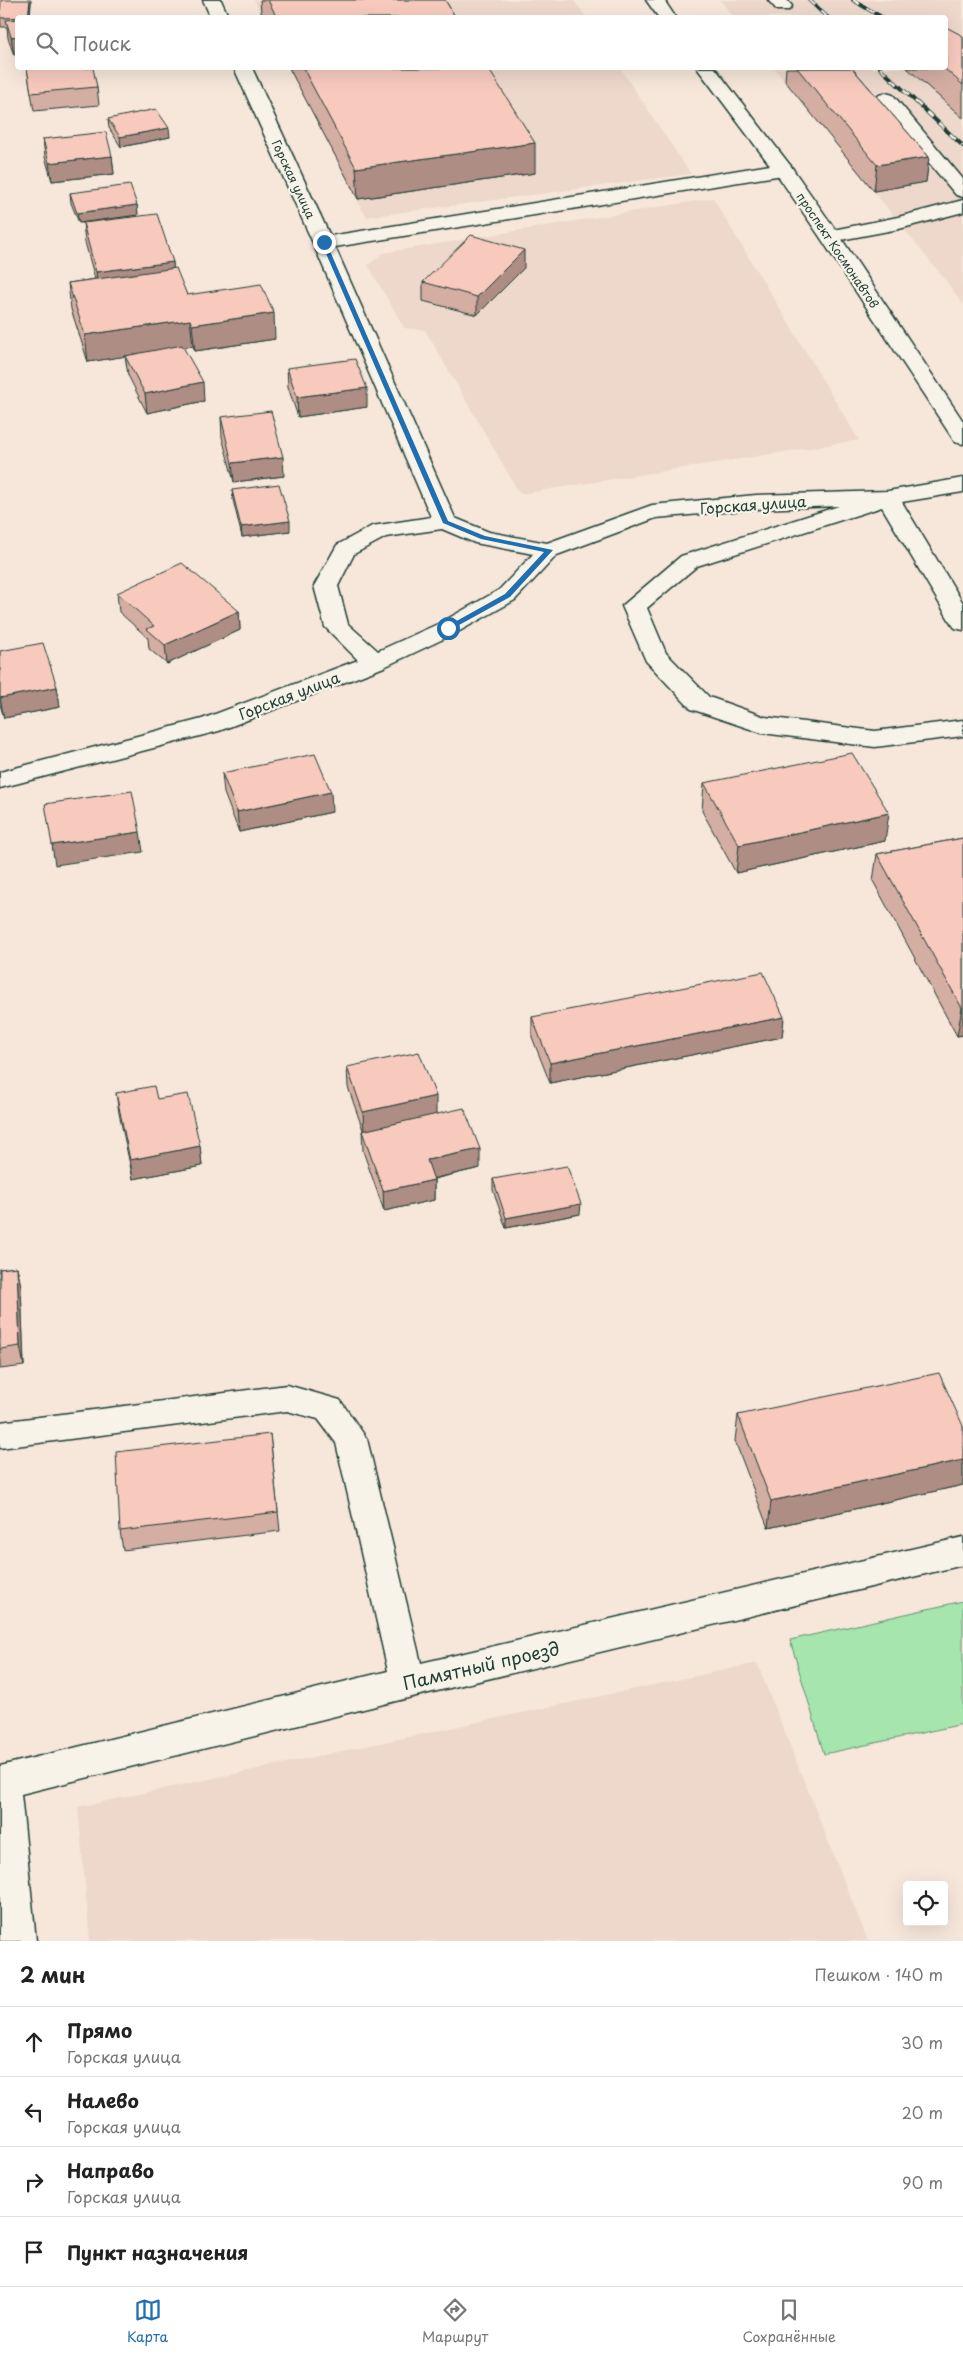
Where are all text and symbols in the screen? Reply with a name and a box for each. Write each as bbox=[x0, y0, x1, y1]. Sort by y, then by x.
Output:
search box bbox=[15, 15, 948, 70]
icon: search bbox=[33, 29, 61, 57]
text: Поиск bbox=[73, 29, 131, 57]
street label: Горская улица bbox=[268, 137, 320, 222]
street label: проспект Космонавтов bbox=[792, 189, 884, 312]
route end bbox=[313, 231, 336, 254]
street label: Горская улица bbox=[699, 489, 808, 519]
route start bbox=[437, 617, 460, 640]
street label: Горская улица bbox=[235, 665, 343, 725]
street label: Памятный проезд bbox=[400, 1634, 562, 1696]
map controls bbox=[903, 1881, 948, 1926]
button: locate bbox=[903, 1881, 948, 1926]
text: 2 мин bbox=[20, 1958, 85, 1990]
text: Пешком · 140 m bbox=[815, 1962, 943, 1986]
text: Прямо bbox=[67, 2016, 132, 2044]
icon: ahead bbox=[20, 2028, 48, 2056]
text: 30 m bbox=[901, 2030, 943, 2054]
text: Горская улица bbox=[67, 2044, 181, 2068]
text: Налево bbox=[67, 2086, 139, 2114]
icon: left bbox=[20, 2098, 48, 2126]
text: 20 m bbox=[902, 2100, 943, 2124]
text: Горская улица bbox=[67, 2114, 181, 2138]
text: Направо bbox=[67, 2156, 154, 2184]
icon: right bbox=[20, 2168, 48, 2196]
text: 90 m bbox=[902, 2170, 943, 2194]
text: Горская улица bbox=[67, 2184, 181, 2208]
icon: arrive bbox=[20, 2238, 48, 2266]
text: Пункт назначения bbox=[67, 2238, 248, 2266]
tab: Карта bbox=[127, 2296, 168, 2347]
tab: Маршрут bbox=[422, 2296, 488, 2347]
tab: Сохранённые bbox=[742, 2296, 836, 2347]

